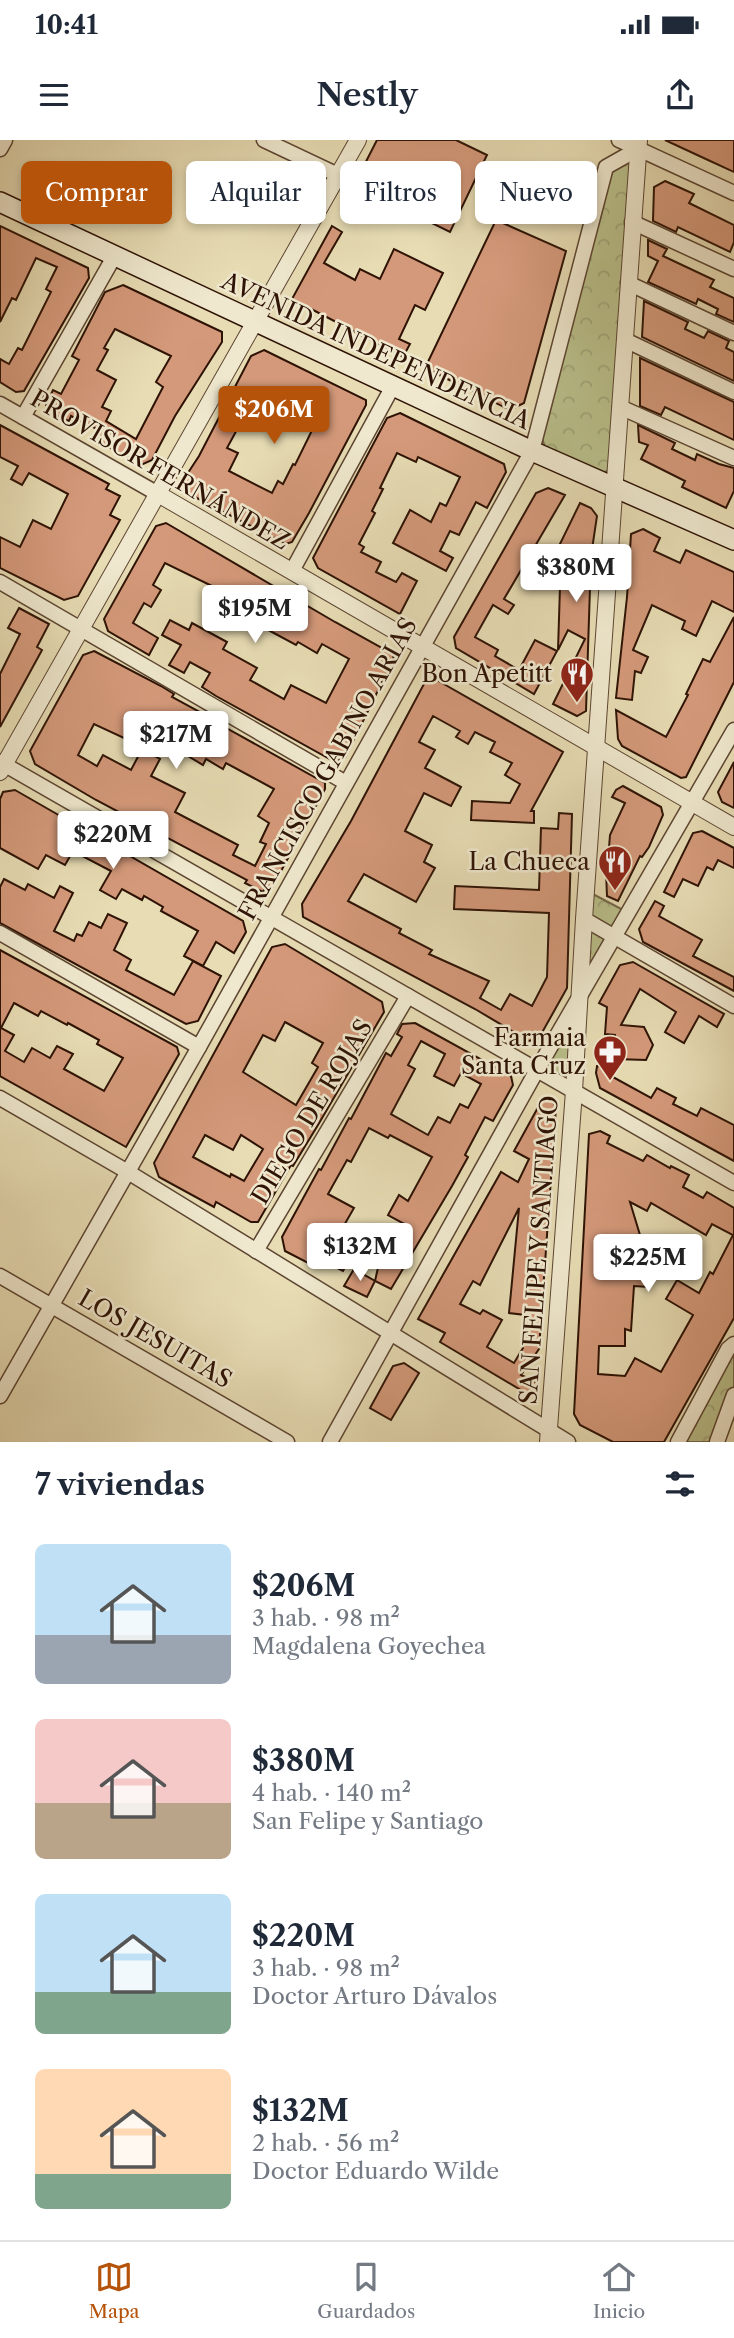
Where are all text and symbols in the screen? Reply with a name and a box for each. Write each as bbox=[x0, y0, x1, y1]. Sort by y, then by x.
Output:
text: 10:41 bbox=[35, 9, 98, 41]
text: Nestly bbox=[316, 75, 418, 114]
icon: menu bbox=[35, 76, 73, 114]
icon: share bbox=[661, 76, 699, 114]
chip: Comprar bbox=[21, 161, 172, 224]
chip: Alquilar bbox=[186, 161, 326, 224]
chip: Filtros bbox=[340, 161, 461, 224]
chip: Nuevo bbox=[475, 161, 597, 224]
street label: AVENIDA INDEPENDENCIA bbox=[216, 266, 537, 436]
street label: PROVISOR FERNÁNDEZ bbox=[26, 383, 295, 556]
pin: $206M bbox=[225, 386, 323, 446]
text: $206M bbox=[234, 395, 314, 423]
pin: $380M bbox=[527, 545, 625, 604]
text: $380M bbox=[536, 553, 616, 581]
pin: $195M bbox=[206, 586, 304, 645]
text: $195M bbox=[218, 594, 292, 622]
street label: FRANCISCO GABINO ARIAS bbox=[232, 613, 423, 925]
restaurant icon: Bon Apetitt bbox=[558, 655, 596, 704]
place label: Bon Apetitt bbox=[421, 659, 553, 688]
pin: $217M bbox=[127, 712, 225, 771]
text: $217M bbox=[139, 720, 213, 748]
pin: $220M bbox=[64, 812, 162, 871]
text: $220M bbox=[73, 820, 153, 848]
restaurant icon: La Chueca bbox=[596, 843, 634, 892]
place label: La Chueca bbox=[468, 847, 590, 876]
street label: DIEGO DE ROJAS bbox=[245, 1014, 378, 1209]
place label: Farmaia Santa Cruz bbox=[461, 1023, 586, 1080]
pharmacy icon: Farmaia Santa Cruz bbox=[591, 1033, 629, 1082]
street label: SAN FELIPE Y SANTIAGO bbox=[513, 1094, 564, 1406]
pin: $132M bbox=[311, 1224, 409, 1283]
text: $132M bbox=[323, 1232, 397, 1260]
pin: $225M bbox=[599, 1234, 697, 1294]
text: $225M bbox=[609, 1243, 687, 1271]
street label: LOS JESUITAS bbox=[73, 1283, 237, 1394]
icon: filters bbox=[661, 1465, 699, 1503]
text: 7 viviendas bbox=[35, 1466, 205, 1503]
text: $206M bbox=[252, 1567, 355, 1604]
icon: home bbox=[91, 1572, 175, 1656]
text: 3 hab. · 98 m² bbox=[252, 1604, 400, 1632]
text: Magdalena Goyechea bbox=[252, 1632, 486, 1660]
text: $380M bbox=[252, 1742, 355, 1779]
icon: home bbox=[91, 1747, 175, 1831]
text: 4 hab. · 140 m² bbox=[252, 1779, 411, 1807]
text: San Felipe y Santiago bbox=[252, 1807, 483, 1835]
text: $220M bbox=[252, 1917, 355, 1954]
icon: home bbox=[91, 1922, 175, 2006]
text: 3 hab. · 98 m² bbox=[252, 1954, 400, 1982]
text: Doctor Arturo Dávalos bbox=[252, 1982, 497, 2010]
text: $132M bbox=[252, 2092, 349, 2129]
icon: home bbox=[91, 2097, 175, 2181]
text: 2 hab. · 56 m² bbox=[252, 2129, 399, 2157]
text: Doctor Eduardo Wilde bbox=[252, 2157, 499, 2185]
tab: Mapa bbox=[89, 2258, 140, 2323]
tab: Guardados bbox=[317, 2258, 415, 2323]
tab: Inicio bbox=[593, 2258, 645, 2323]

